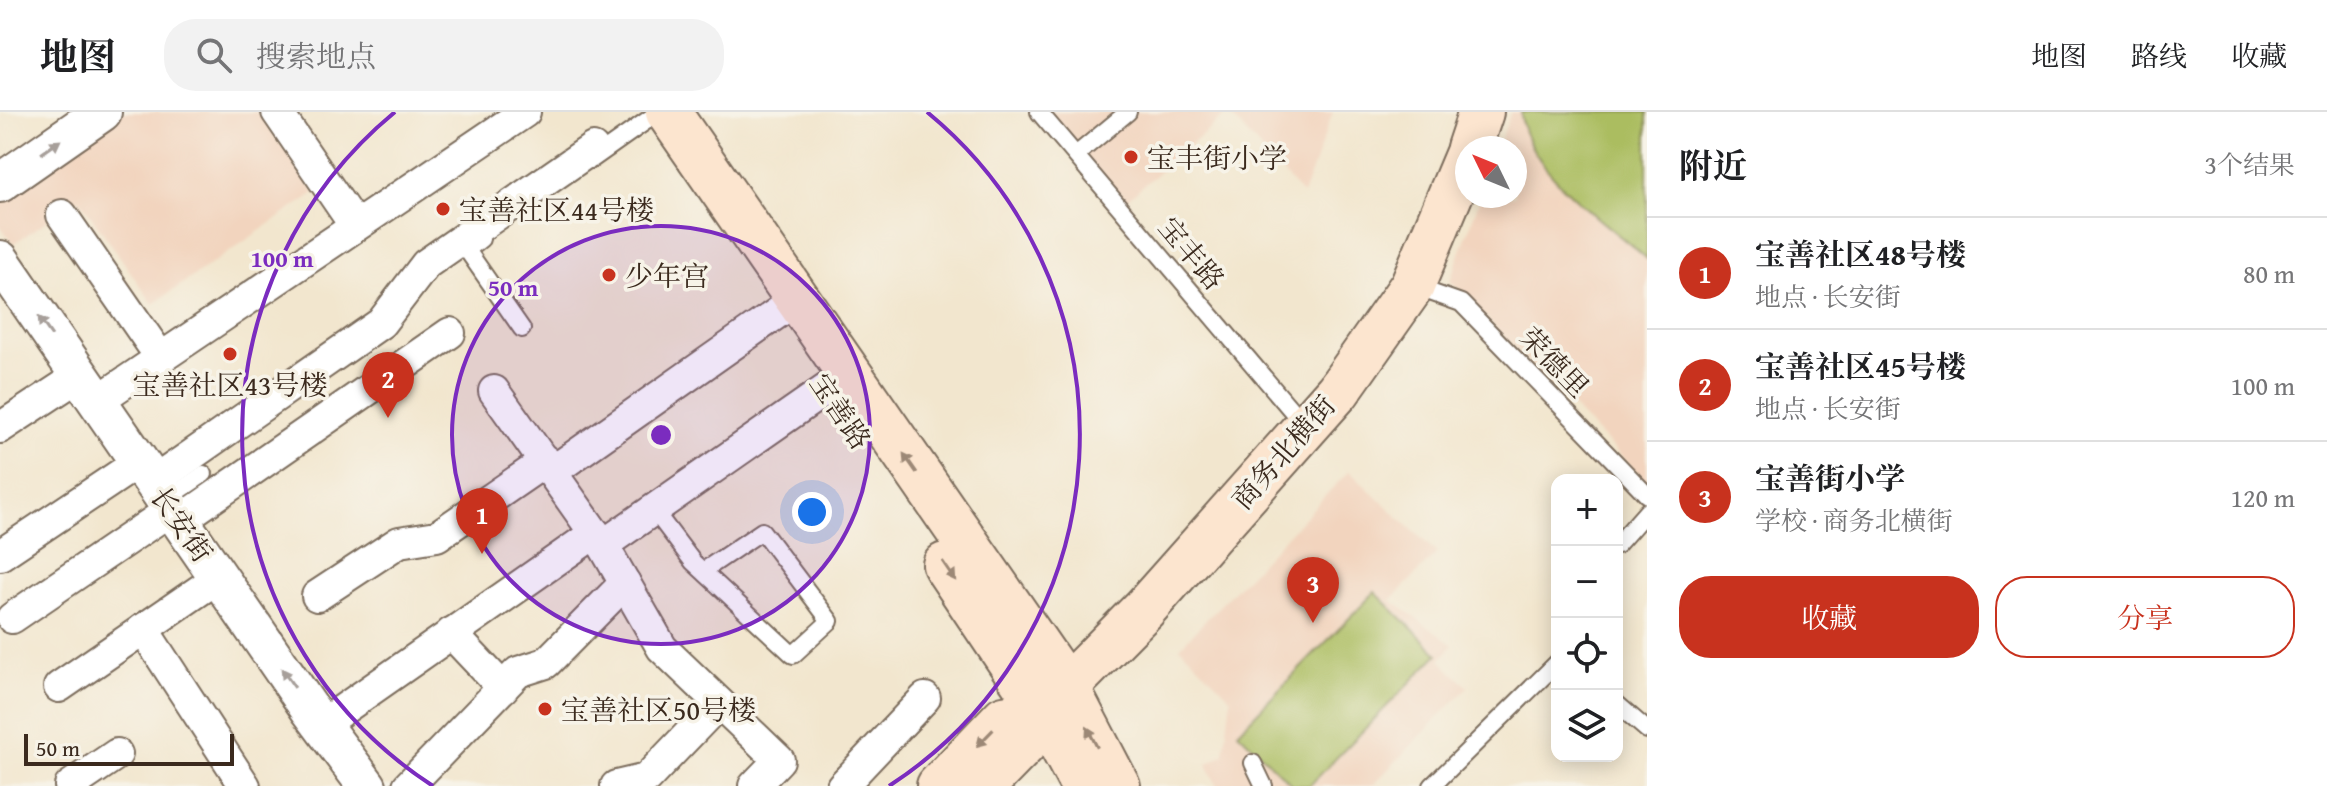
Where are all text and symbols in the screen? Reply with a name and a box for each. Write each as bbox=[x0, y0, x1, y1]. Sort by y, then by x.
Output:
search box bbox=[164, 19, 724, 91]
text: 地图 bbox=[40, 28, 116, 84]
icon: search bbox=[192, 33, 236, 77]
text: 搜索地点 bbox=[256, 34, 376, 78]
text: 地图 bbox=[2031, 35, 2087, 76]
text: 路线 bbox=[2131, 35, 2187, 76]
text: 收藏 bbox=[2231, 35, 2287, 76]
north arrow bbox=[1455, 136, 1527, 208]
place label: 宝丰街小学 bbox=[1147, 137, 1287, 178]
one-way arrow bbox=[40, 140, 61, 155]
text: 附近 bbox=[1679, 141, 1747, 190]
text: 3个结果 bbox=[2204, 145, 2295, 184]
marker: 宝丰街小学 bbox=[1122, 148, 1140, 166]
place label: 宝善社区44号楼 bbox=[459, 189, 654, 230]
marker: 宝善社区44号楼 bbox=[434, 200, 452, 218]
street label: 宝丰路 bbox=[1149, 208, 1235, 298]
text: 宝善社区48号楼 bbox=[1755, 232, 1966, 276]
text: 100 m bbox=[250, 241, 314, 276]
text: 1 bbox=[1698, 254, 1712, 293]
text: 80 m bbox=[2243, 254, 2295, 293]
place label: 少年宫 bbox=[625, 255, 709, 296]
marker: 少年宫 bbox=[600, 266, 618, 284]
text: 50 m bbox=[488, 270, 539, 305]
text: 地点 · 长安街 bbox=[1755, 277, 1901, 316]
one-way arrow bbox=[38, 315, 53, 336]
street label: 荣德里 bbox=[1511, 318, 1599, 406]
text: 宝善社区45号楼 bbox=[1755, 344, 1966, 388]
marker: 宝善社区43号楼 bbox=[221, 345, 239, 363]
pin: 2 bbox=[362, 352, 414, 418]
place label: 宝善社区43号楼 bbox=[133, 364, 327, 405]
street label: 宝善路 bbox=[801, 365, 881, 457]
text: 2 bbox=[1698, 366, 1712, 405]
text: 100 m bbox=[2230, 366, 2295, 405]
street label: 商务北横街 bbox=[1222, 386, 1344, 518]
text: 地点 · 长安街 bbox=[1755, 389, 1901, 428]
centre of rings bbox=[647, 421, 675, 449]
one-way arrow bbox=[903, 452, 918, 473]
text: 宝善街小学 bbox=[1755, 456, 1905, 500]
map controls bbox=[1551, 474, 1623, 762]
button: + bbox=[1551, 474, 1623, 546]
street label: 长安街 bbox=[141, 478, 223, 570]
text: 3 bbox=[1698, 478, 1712, 517]
text: 120 m bbox=[2230, 478, 2295, 517]
pin: 1 bbox=[456, 488, 508, 554]
your location bbox=[792, 492, 832, 532]
text: 学校 · 商务北横街 bbox=[1755, 501, 1953, 540]
button: − bbox=[1551, 546, 1623, 618]
pin: 3 bbox=[1287, 557, 1339, 623]
one-way arrow bbox=[941, 561, 956, 582]
button: 收藏 bbox=[1679, 576, 1979, 658]
button: 分享 bbox=[1995, 576, 2295, 658]
button: locate bbox=[1551, 618, 1623, 690]
one-way arrow bbox=[281, 667, 296, 688]
place label: 宝善社区50号楼 bbox=[561, 689, 756, 730]
button: layers bbox=[1551, 690, 1623, 762]
marker: 宝善社区50号楼 bbox=[536, 700, 554, 718]
one-way arrow bbox=[1086, 725, 1099, 748]
one-way arrow bbox=[977, 728, 995, 747]
scale bar bbox=[24, 730, 234, 766]
text: 50 m bbox=[36, 732, 80, 764]

